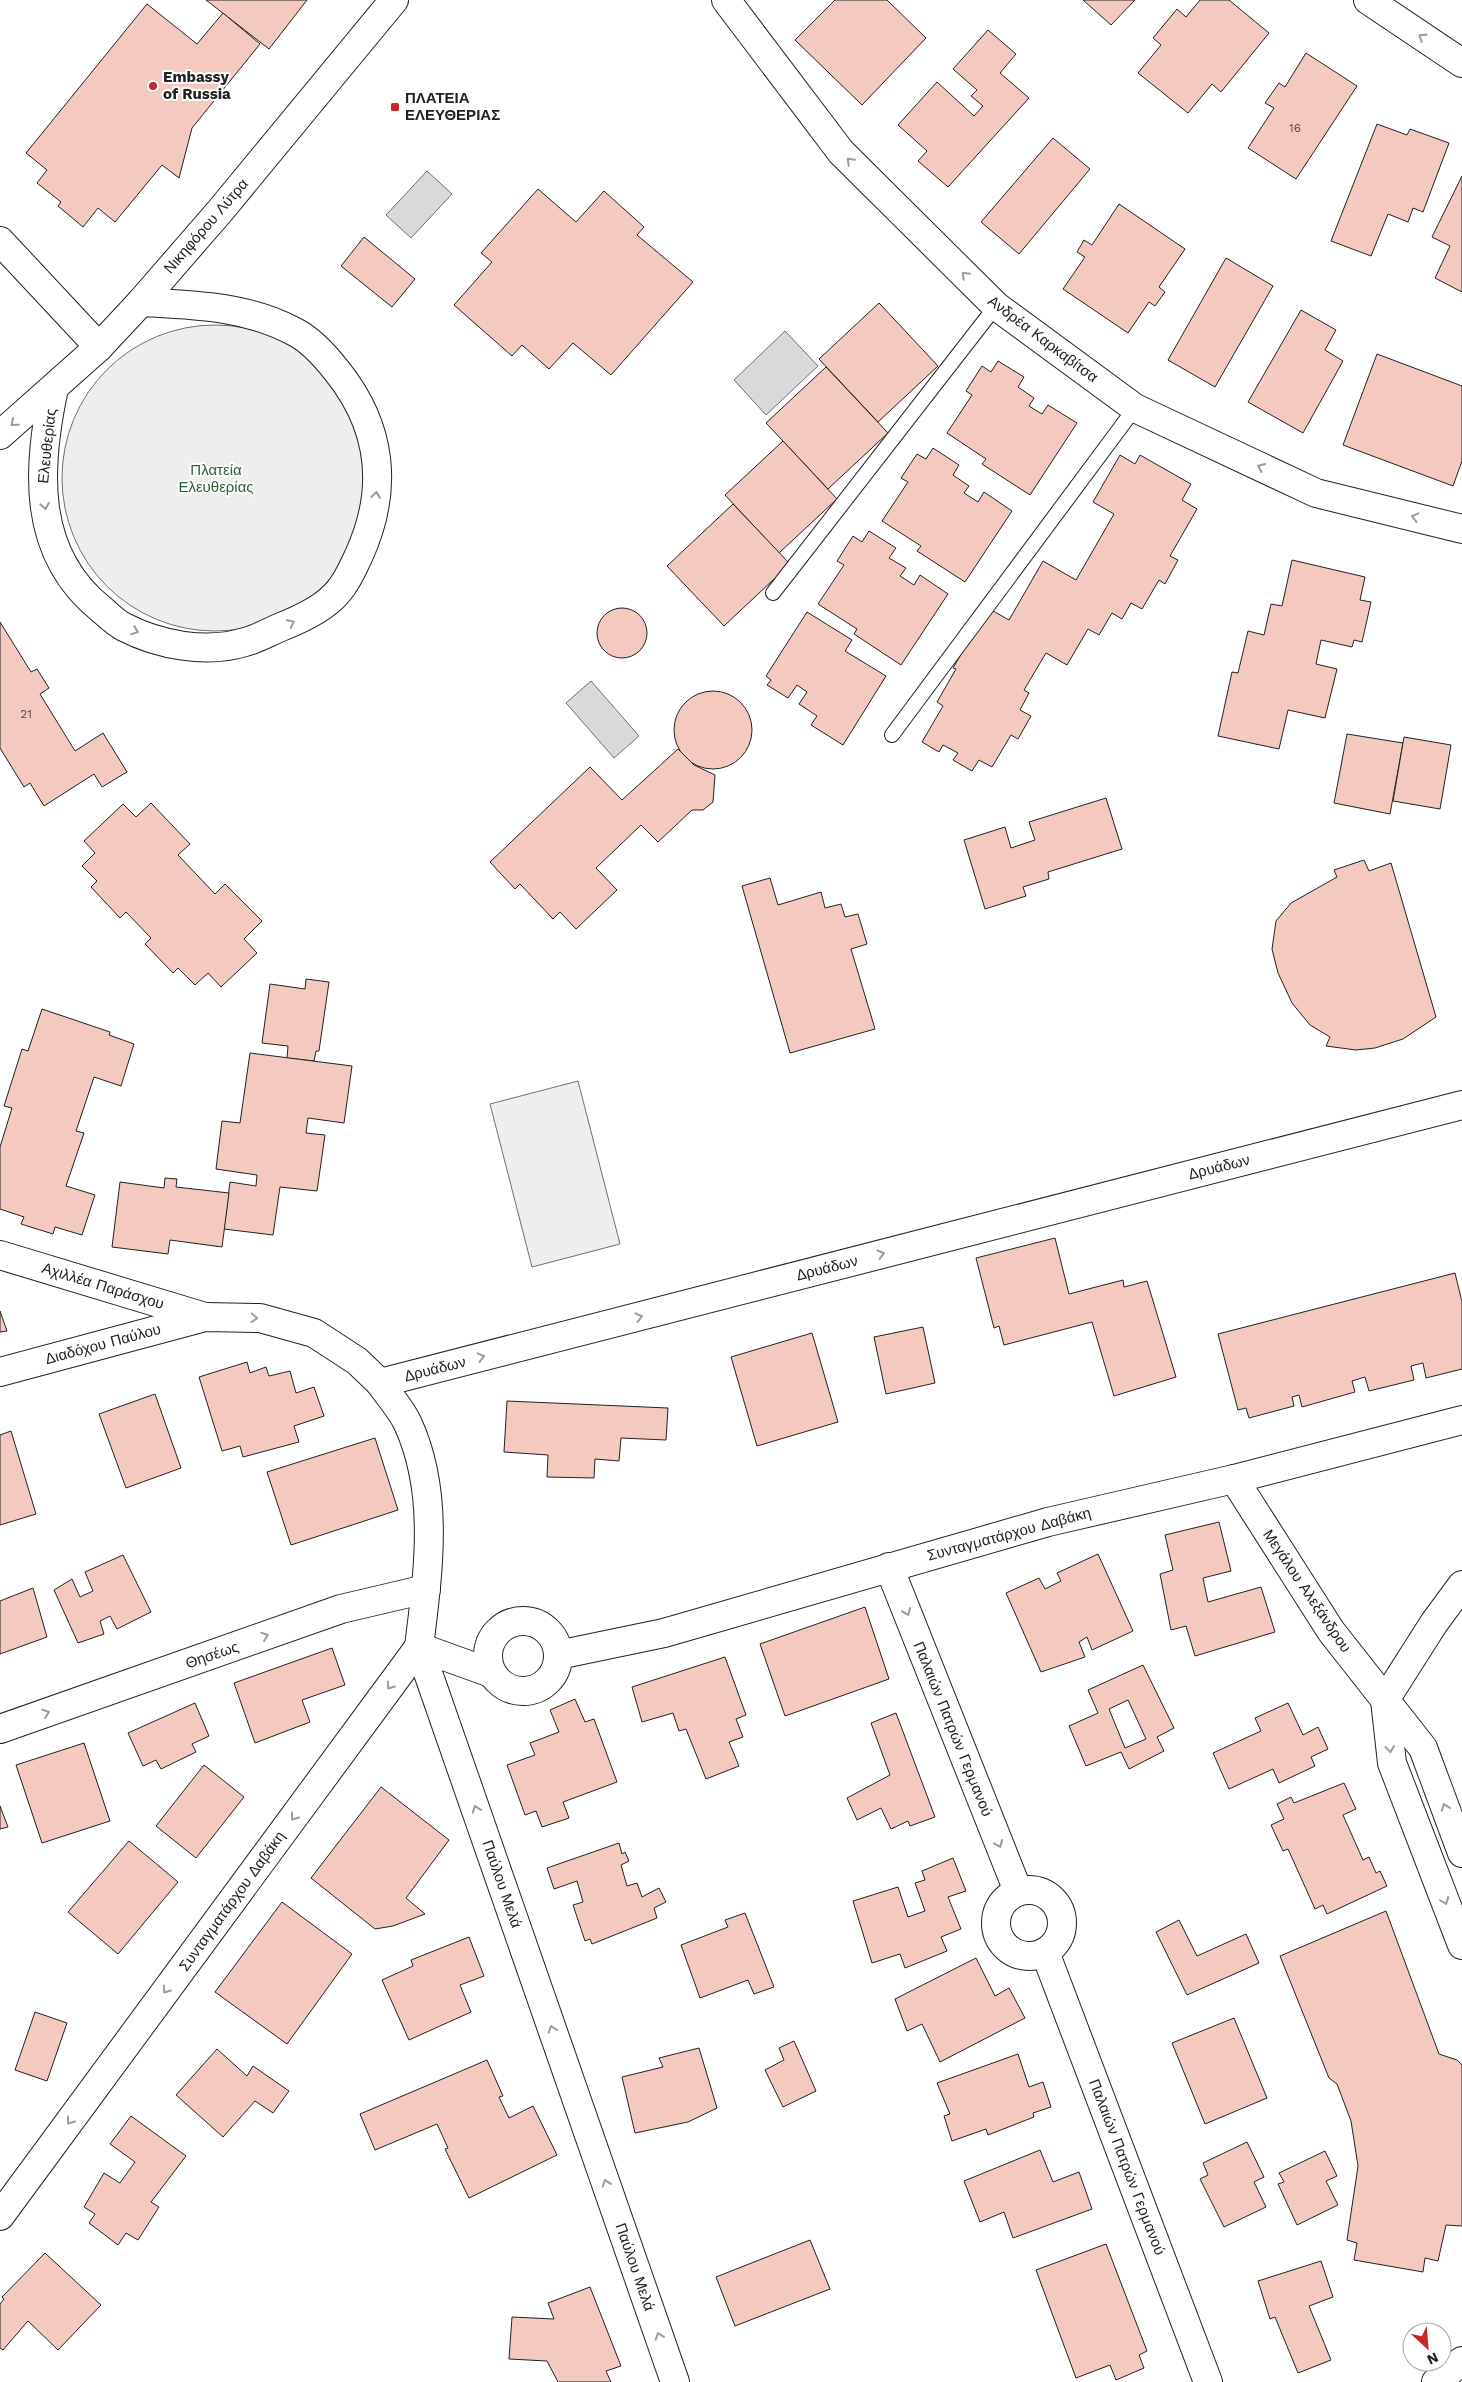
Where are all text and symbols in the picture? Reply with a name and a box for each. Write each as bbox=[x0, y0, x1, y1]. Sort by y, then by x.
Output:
one-way arrow bbox=[1419, 33, 1428, 43]
place label: Embassy of Russia bbox=[163, 68, 231, 103]
marker: Embassy of Russia bbox=[147, 80, 159, 92]
place label: ΠΛΑΤΕΙΑ ΕΛΕΥΘΕΡΙΑΣ bbox=[405, 89, 500, 124]
marker: ΠΛΑΤΕΙΑ ΕΛΕΥΘΕΡΙΑΣ bbox=[389, 101, 401, 113]
house number: 16 bbox=[1289, 121, 1301, 135]
one-way arrow bbox=[846, 158, 855, 167]
street label: Νικηφόρου Λύτρα bbox=[160, 175, 252, 277]
one-way arrow bbox=[962, 272, 971, 281]
street label: Ανδρέα Καρκαβίτσα bbox=[984, 292, 1102, 386]
street label: Ελευθερίας bbox=[34, 408, 60, 484]
one-way arrow bbox=[10, 417, 19, 426]
park label: Πλατεία Ελευθερίας bbox=[178, 461, 254, 496]
one-way arrow bbox=[1257, 463, 1266, 473]
one-way arrow bbox=[371, 491, 382, 499]
one-way arrow bbox=[39, 501, 49, 510]
one-way arrow bbox=[1410, 512, 1419, 523]
one-way arrow bbox=[285, 619, 294, 629]
one-way arrow bbox=[130, 625, 139, 635]
house number: 21 bbox=[20, 707, 32, 721]
street label: Δρυάδων bbox=[1186, 1151, 1252, 1183]
one-way arrow bbox=[876, 1250, 884, 1260]
street label: Δρυάδων bbox=[794, 1252, 860, 1284]
street label: Αχιλλέα Παράσχου bbox=[40, 1259, 166, 1313]
one-way arrow bbox=[250, 1312, 258, 1323]
one-way arrow bbox=[634, 1312, 642, 1322]
street label: Διαδόχου Παύλου bbox=[43, 1320, 163, 1368]
one-way arrow bbox=[477, 1352, 486, 1363]
street label: Δρυάδων bbox=[402, 1353, 468, 1385]
street label: Συνταγματάρχου Δαβάκη bbox=[925, 1503, 1093, 1565]
street label: Μεγάλου Αλεξάνδρου bbox=[1259, 1526, 1355, 1656]
one-way arrow bbox=[900, 1607, 911, 1616]
one-way arrow bbox=[261, 1632, 269, 1642]
street label: Θησέως bbox=[183, 1638, 241, 1672]
street label: Παλαιών Πατρών Γερμανού bbox=[910, 1639, 996, 1819]
one-way arrow bbox=[387, 1680, 396, 1690]
one-way arrow bbox=[41, 1708, 50, 1718]
one-way arrow bbox=[1384, 1745, 1395, 1753]
one-way arrow bbox=[1441, 1803, 1451, 1812]
one-way arrow bbox=[471, 1806, 481, 1814]
one-way arrow bbox=[291, 1811, 300, 1821]
street label: Συνταγματάρχου Δαβάκη bbox=[175, 1827, 289, 1975]
street label: Παύλου Μελά bbox=[479, 1838, 526, 1931]
one-way arrow bbox=[993, 1839, 1003, 1848]
one-way arrow bbox=[1439, 1896, 1449, 1905]
one-way arrow bbox=[164, 1984, 172, 1993]
one-way arrow bbox=[548, 2025, 558, 2034]
street label: Παλαιών Πατρών Γερμανού bbox=[1085, 2077, 1169, 2257]
one-way arrow bbox=[67, 2115, 76, 2125]
one-way arrow bbox=[601, 2179, 611, 2187]
street label: Παύλου Μελά bbox=[612, 2221, 659, 2314]
north arrow bbox=[1402, 2322, 1452, 2372]
one-way arrow bbox=[655, 2332, 665, 2341]
text: N bbox=[1425, 2349, 1441, 2368]

